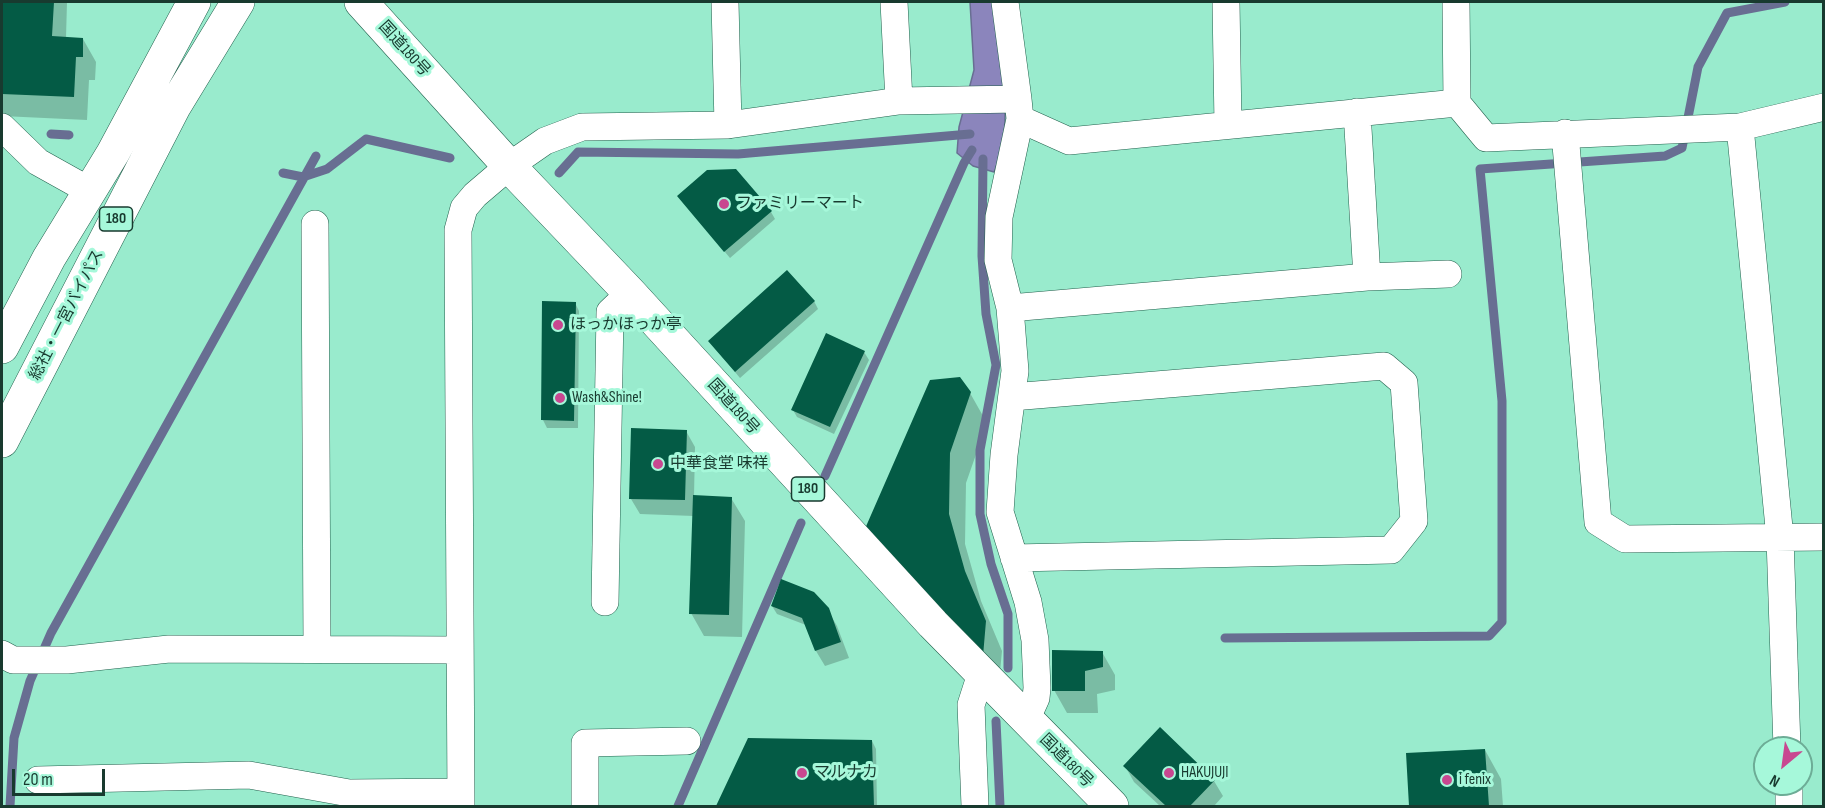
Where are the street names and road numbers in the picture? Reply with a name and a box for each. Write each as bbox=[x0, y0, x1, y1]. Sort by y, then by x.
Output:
street label: 国道180号 bbox=[374, 17, 434, 81]
road number: 180 bbox=[100, 207, 132, 231]
street label: 総社・一宮バイパス bbox=[26, 246, 108, 384]
street label: 国道180号 bbox=[703, 375, 763, 439]
road number: 180 bbox=[792, 477, 824, 501]
street label: 国道180号 bbox=[1035, 730, 1097, 792]

